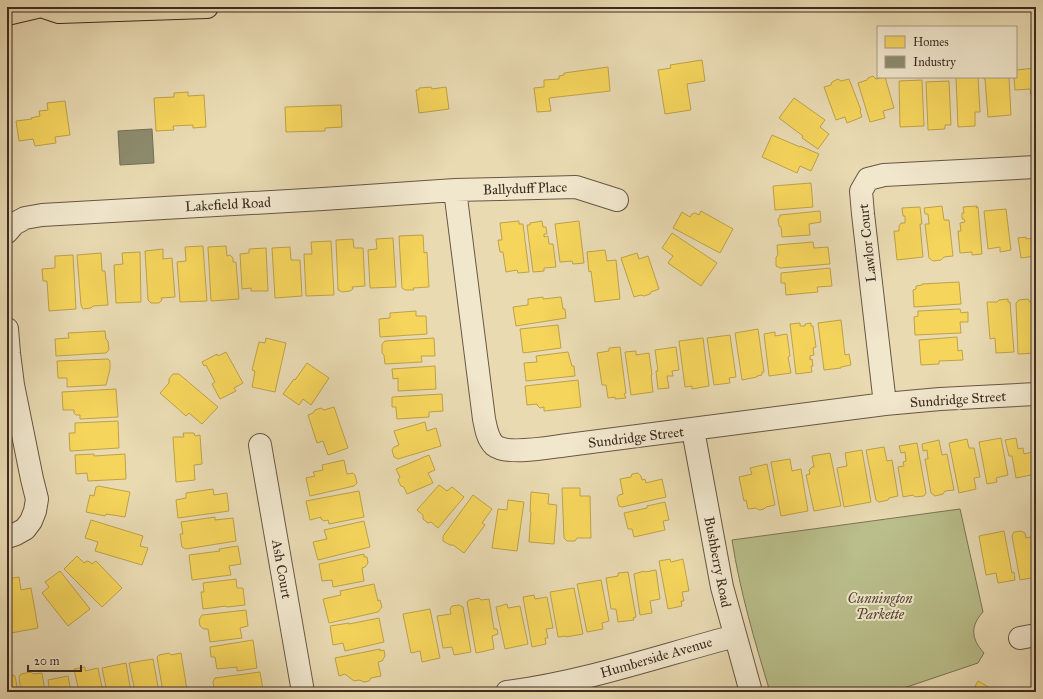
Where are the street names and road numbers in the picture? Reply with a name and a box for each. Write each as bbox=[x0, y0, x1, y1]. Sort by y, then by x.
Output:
street label: Ballyduff Place bbox=[483, 179, 568, 198]
street label: Lakefield Road bbox=[185, 194, 271, 215]
street label: Lawlor Court bbox=[855, 203, 880, 283]
street label: Sundridge Street bbox=[909, 388, 1007, 411]
street label: Sundridge Street bbox=[587, 423, 685, 452]
street label: Bushberry Road bbox=[700, 515, 735, 609]
street label: Ash Court bbox=[268, 537, 295, 600]
street label: Humberside Avenue bbox=[598, 633, 714, 682]

